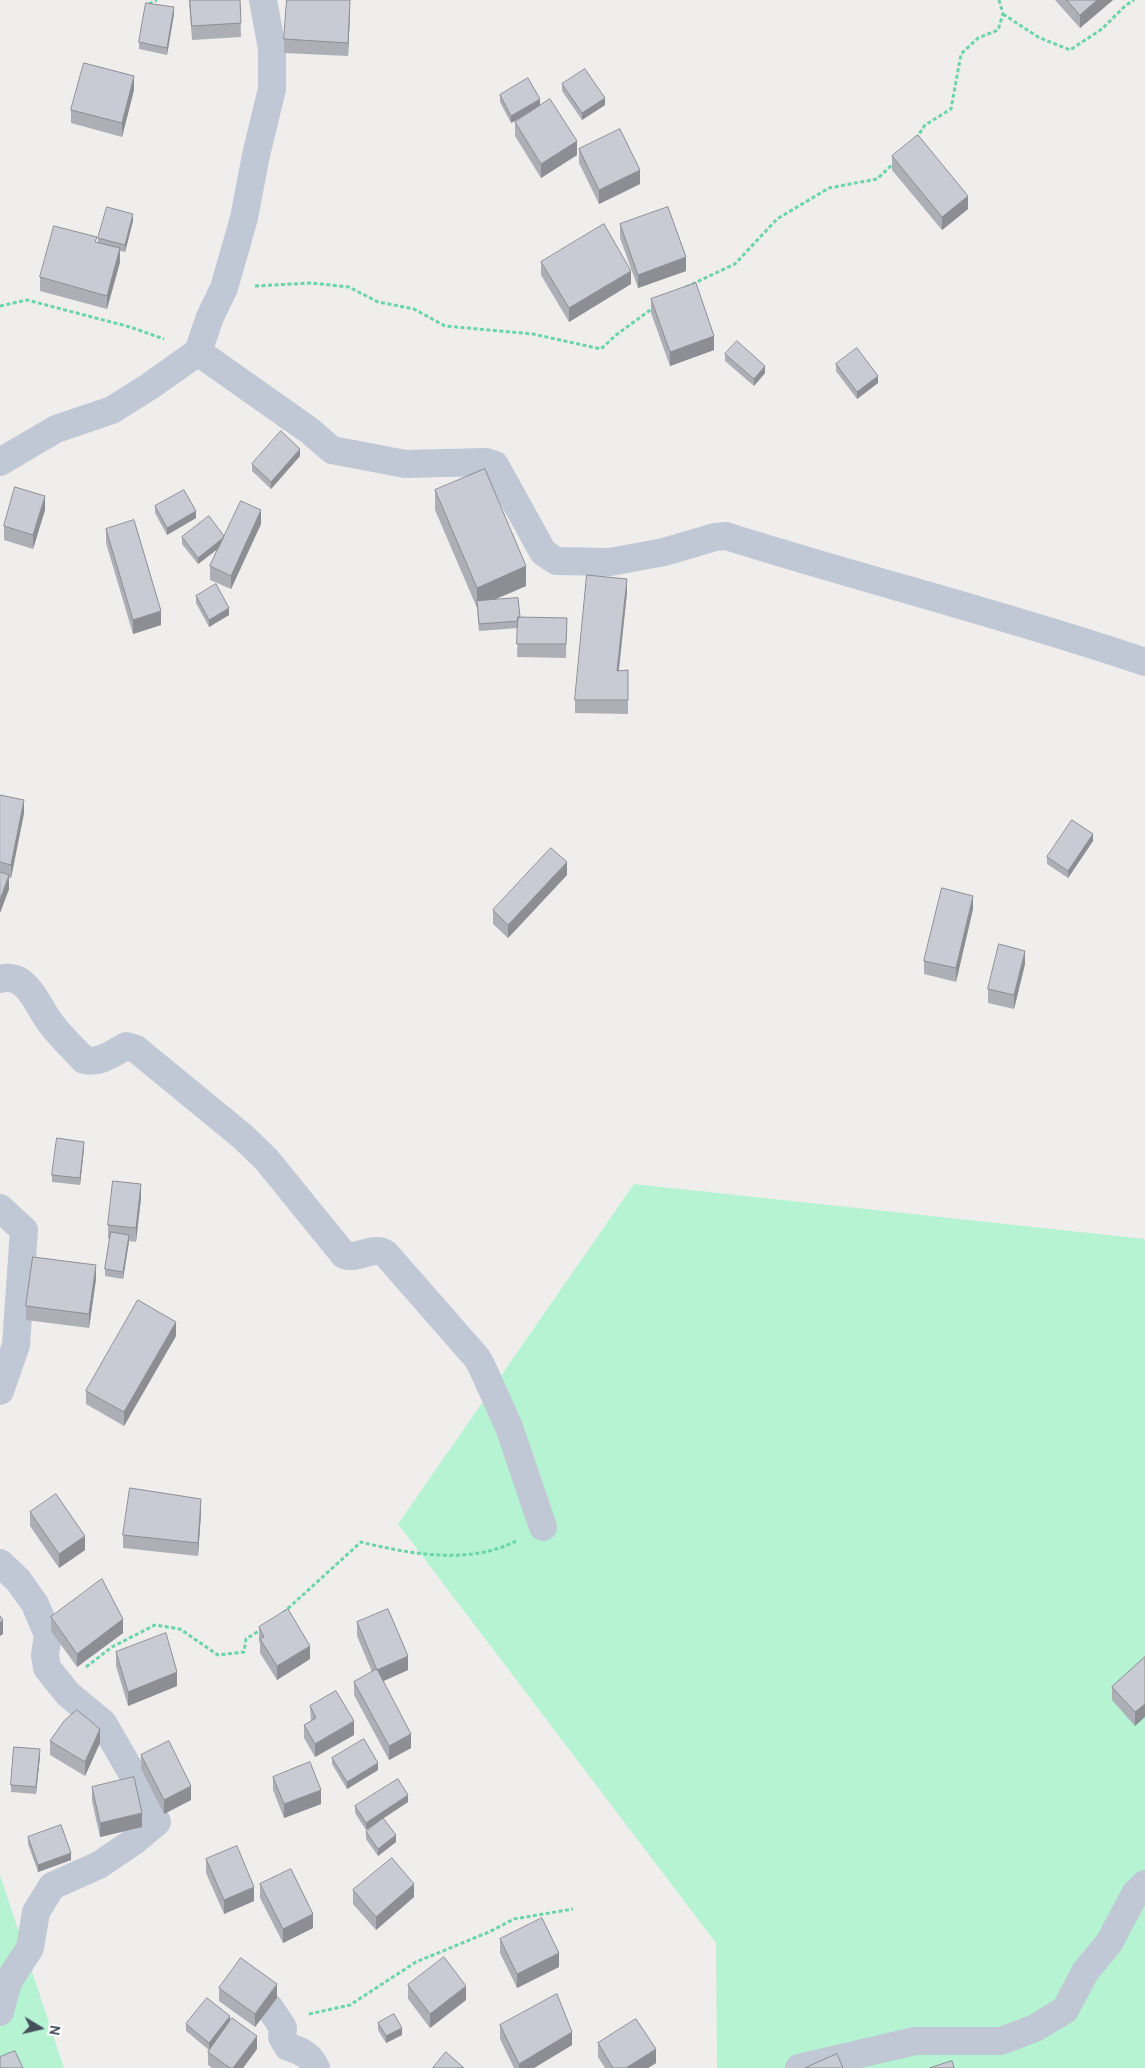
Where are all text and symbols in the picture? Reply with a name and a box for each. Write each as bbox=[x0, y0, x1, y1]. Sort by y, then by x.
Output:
north arrow bbox=[15, 2003, 65, 2053]
text: N bbox=[45, 2024, 64, 2037]

